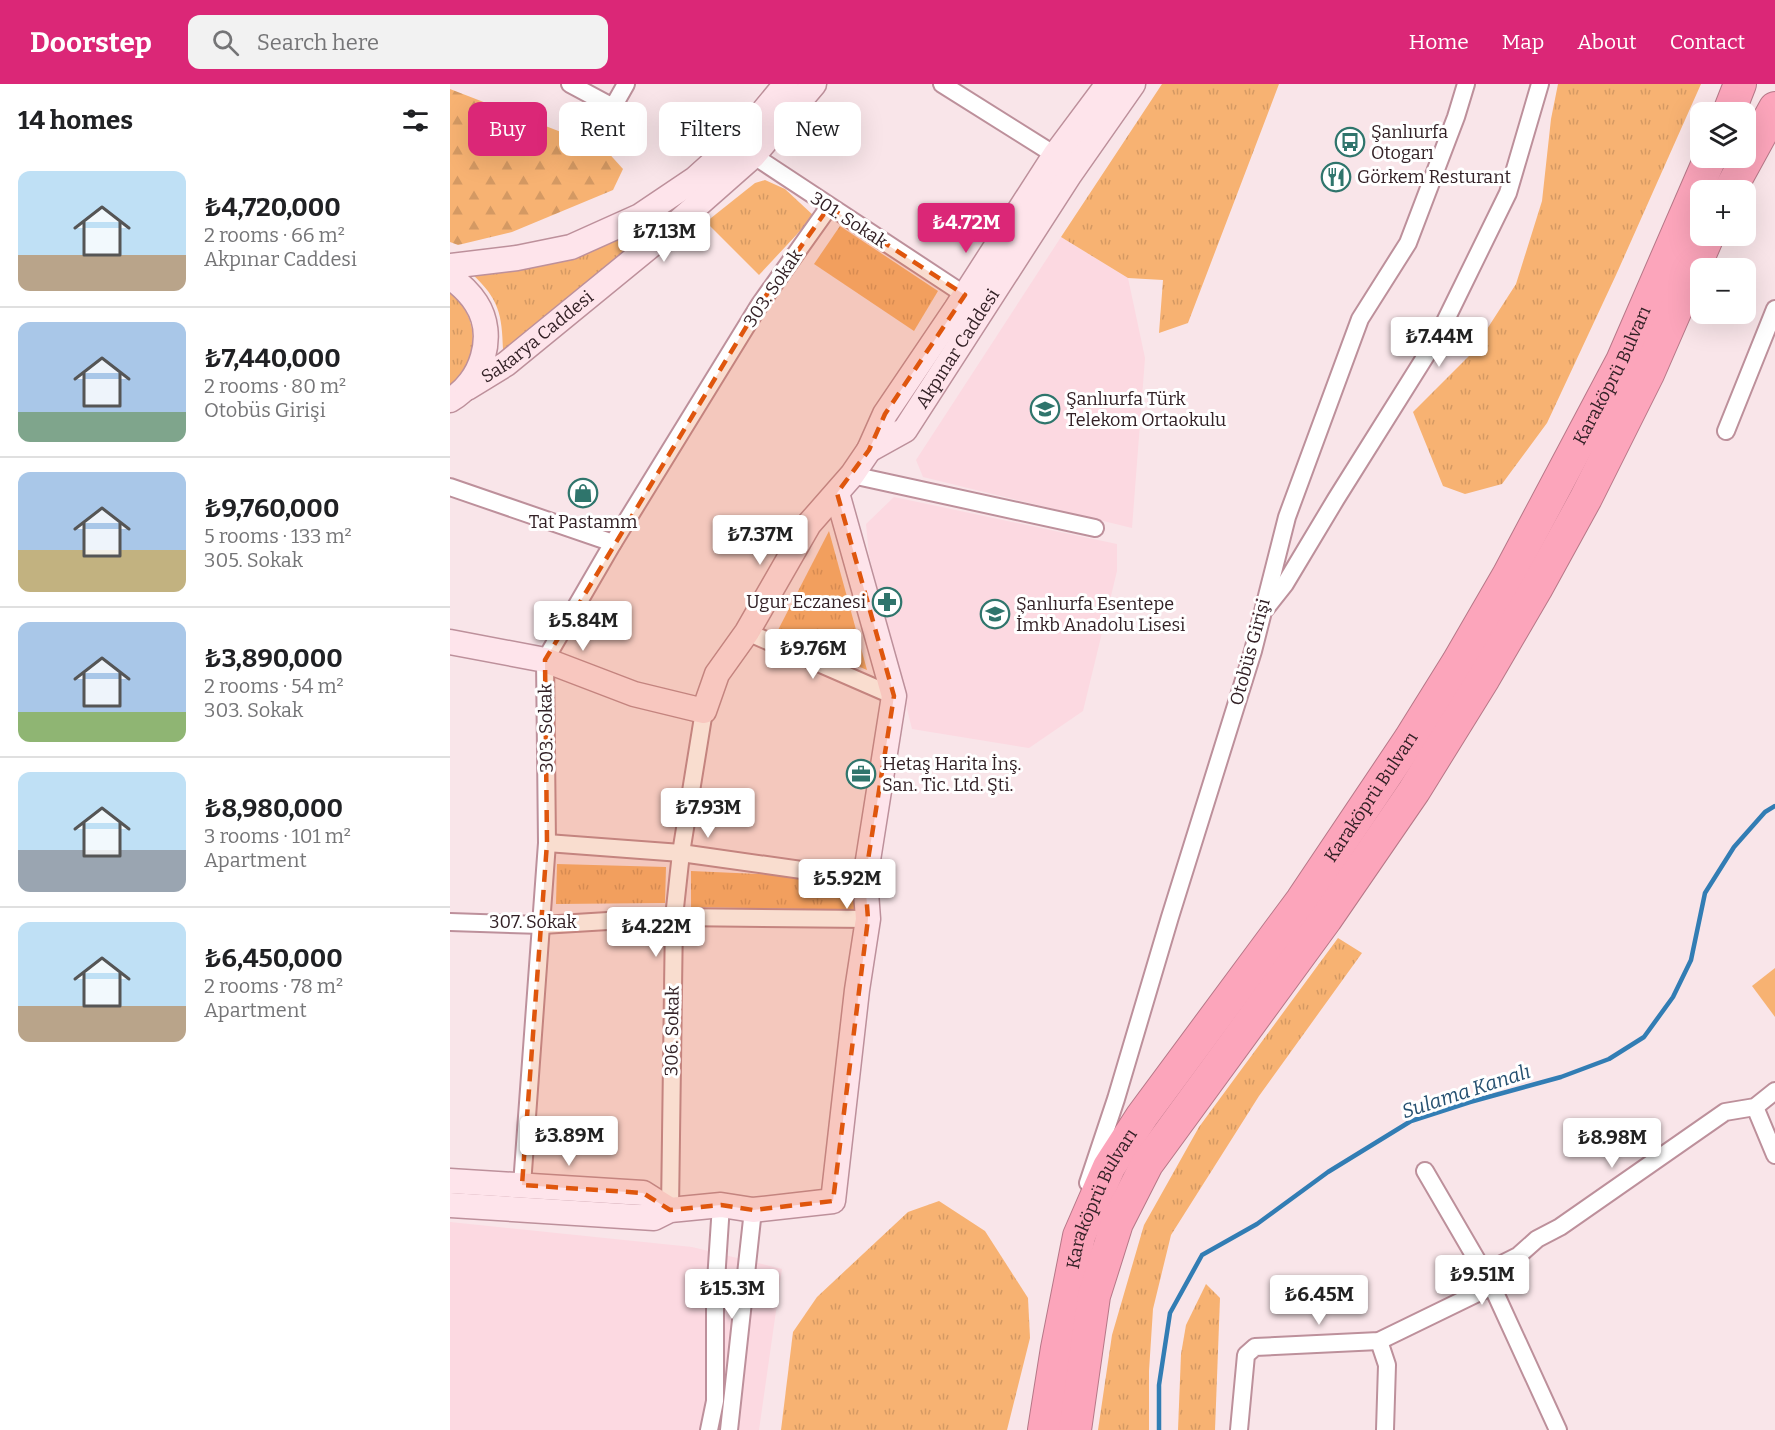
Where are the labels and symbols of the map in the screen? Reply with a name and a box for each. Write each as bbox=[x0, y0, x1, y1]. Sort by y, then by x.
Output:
place label: Şanlıurfa Otogarı bbox=[1371, 121, 1448, 164]
bus stop icon: Şanlıurfa Otogarı bbox=[1334, 126, 1366, 158]
restaurant icon: Görkem Resturant bbox=[1320, 161, 1352, 193]
place label: Görkem Resturant bbox=[1357, 166, 1512, 188]
street label: 301. Sokak bbox=[806, 187, 892, 253]
pin: ₺4.72M bbox=[917, 203, 1015, 254]
pin: ₺7.13M bbox=[615, 212, 713, 263]
street label: 303. Sokak bbox=[739, 244, 808, 331]
street label: Akpınar Caddesi bbox=[911, 285, 1004, 412]
street label: Sakarya Caddesi bbox=[477, 286, 598, 388]
street label: Karaköprü Bulvarı bbox=[1569, 303, 1655, 449]
pin: ₺7.44M bbox=[1390, 317, 1488, 368]
place label: Şanlıurfa Türk Telekom Ortaokulu bbox=[1066, 388, 1226, 431]
school or university icon: Şanlıurfa Türk Telekom Ortaokulu bbox=[1029, 393, 1061, 425]
shop icon: Tat Pastamm bbox=[567, 477, 599, 509]
place label: Tat Pastamm bbox=[529, 511, 637, 533]
pin: ₺7.37M bbox=[711, 515, 809, 566]
pharmacy icon: Ugur Eczanesi bbox=[871, 586, 903, 618]
place label: Ugur Eczanesi bbox=[746, 591, 866, 613]
place label: Şanlıurfa Esentepe İmkb Anadolu Lisesi bbox=[1016, 593, 1185, 636]
street label: Otobüs Girişi bbox=[1225, 596, 1275, 708]
school or university icon: Şanlıurfa Esentepe İmkb Anadolu Lisesi bbox=[979, 598, 1011, 630]
pin: ₺5.84M bbox=[534, 601, 632, 652]
pin: ₺9.76M bbox=[764, 629, 862, 680]
street label: 303. Sokak bbox=[534, 682, 558, 773]
street label: Karaköprü Bulvarı bbox=[1320, 728, 1423, 866]
place label: Hetaş Harita İnş. San. Tic. Ltd. Şti. bbox=[882, 753, 1021, 796]
office icon: Hetaş Harita İnş. San. Tic. Ltd. Şti. bbox=[845, 758, 877, 790]
pin: ₺7.93M bbox=[659, 788, 757, 839]
pin: ₺5.92M bbox=[798, 859, 896, 910]
pin: ₺4.22M bbox=[607, 907, 705, 958]
street label: 307. Sokak bbox=[489, 911, 577, 933]
street label: 306. Sokak bbox=[660, 985, 684, 1076]
water label: Sulama Kanalı bbox=[1399, 1059, 1533, 1123]
pin: ₺3.89M bbox=[520, 1116, 618, 1167]
pin: ₺8.98M bbox=[1563, 1118, 1661, 1169]
street label: Karaköprü Bulvarı bbox=[1062, 1124, 1142, 1271]
pin: ₺9.51M bbox=[1433, 1255, 1531, 1306]
pin: ₺15.3M bbox=[683, 1269, 781, 1320]
pin: ₺6.45M bbox=[1270, 1275, 1368, 1326]

